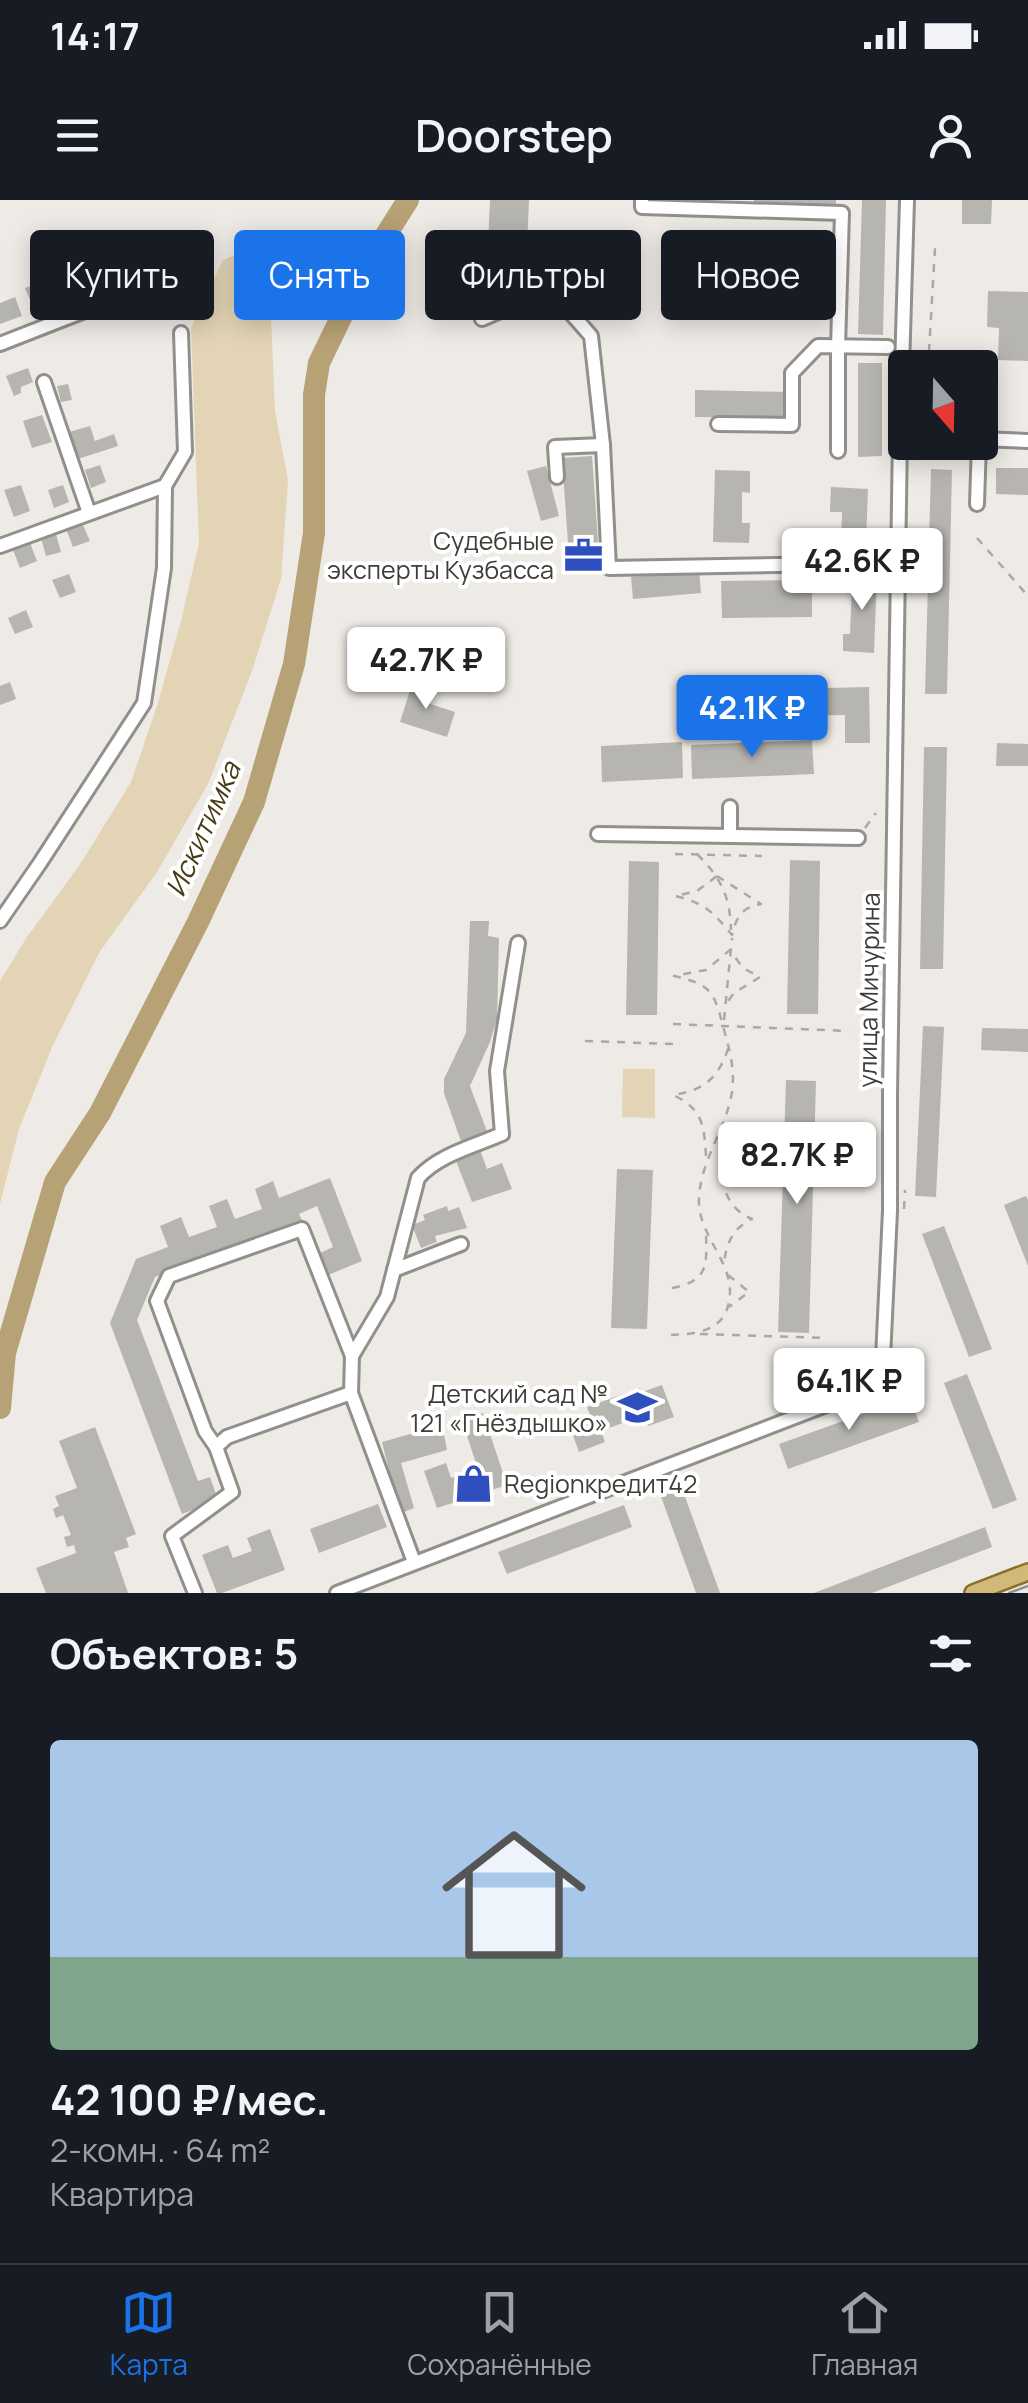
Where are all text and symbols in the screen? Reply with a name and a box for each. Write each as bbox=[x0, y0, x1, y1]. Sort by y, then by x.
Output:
text: 14:17 bbox=[50, 9, 140, 61]
text: Doorstep bbox=[415, 104, 613, 166]
icon: menu bbox=[50, 108, 105, 163]
icon: person bbox=[923, 108, 978, 163]
chip: Купить bbox=[30, 230, 214, 320]
chip: Снять bbox=[234, 230, 405, 320]
chip: Фильтры bbox=[425, 230, 641, 320]
chip: Новое bbox=[661, 230, 836, 320]
north arrow bbox=[888, 350, 998, 460]
map controls bbox=[888, 350, 998, 460]
place label: Судебные эксперты Кузбасса bbox=[327, 523, 554, 587]
pin: 42.6K ₽ bbox=[770, 528, 954, 613]
office icon: Судебные эксперты Кузбасса bbox=[563, 534, 605, 576]
text: 42.6K ₽ bbox=[804, 538, 920, 582]
pin: 42.7K ₽ bbox=[334, 627, 518, 712]
text: 42.7K ₽ bbox=[369, 637, 483, 681]
pin: 42.1K ₽ bbox=[660, 675, 844, 760]
text: 42.1K ₽ bbox=[699, 685, 805, 729]
water label: Искитимка bbox=[156, 754, 249, 902]
street label: улица Мичурина bbox=[849, 892, 888, 1088]
pin: 82.7K ₽ bbox=[705, 1122, 889, 1207]
text: 82.7K ₽ bbox=[740, 1132, 854, 1176]
pin: 64.1K ₽ bbox=[757, 1348, 941, 1433]
text: 64.1K ₽ bbox=[796, 1358, 903, 1402]
place label: Детский сад № 121 «Гнёздышко» bbox=[410, 1376, 608, 1440]
school or university icon: Детский сад № 121 «Гнёздышко» bbox=[617, 1387, 659, 1429]
shop icon: Regionкредит42 bbox=[453, 1463, 495, 1505]
place label: Regionкредит42 bbox=[504, 1466, 697, 1501]
text: Объектов: 5 bbox=[50, 1624, 298, 1682]
icon: filters bbox=[923, 1626, 978, 1681]
icon: home bbox=[424, 1805, 604, 1985]
text: 42 100 ₽/мес. bbox=[50, 2070, 329, 2128]
text: 2-комн. · 64 m² bbox=[50, 2128, 270, 2172]
text: Квартира bbox=[50, 2172, 194, 2216]
tab: Карта bbox=[110, 2285, 188, 2383]
tab: Сохранённые bbox=[407, 2285, 592, 2383]
tab: Главная bbox=[811, 2285, 918, 2383]

